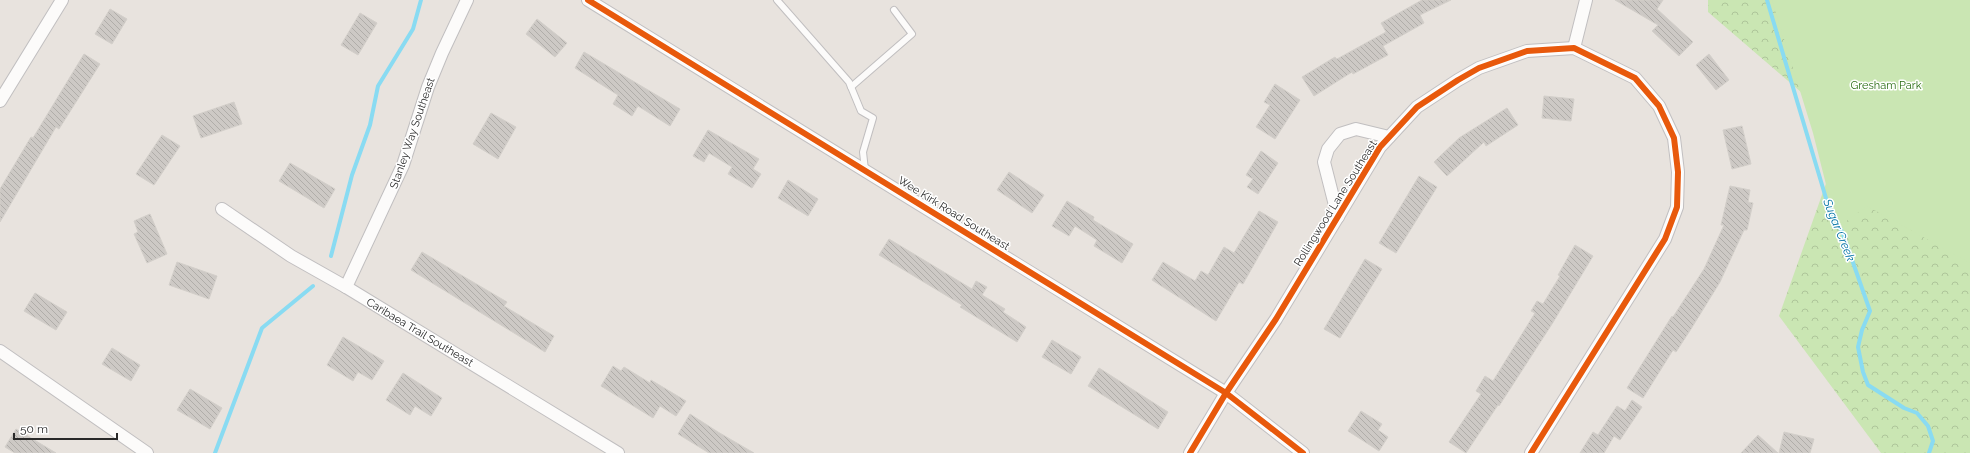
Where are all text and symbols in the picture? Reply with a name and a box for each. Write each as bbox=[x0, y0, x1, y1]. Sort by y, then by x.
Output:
street label: Stanley Way Southeast bbox=[387, 76, 438, 190]
park label: Gresham Park bbox=[1850, 79, 1922, 92]
street label: Rollingwood Lane Southeast bbox=[1291, 138, 1380, 269]
street label: Wee Kirk Road Southeast bbox=[896, 174, 1012, 253]
water label: Sugar Creek bbox=[1820, 196, 1858, 264]
street label: Caribaea Trail Southeast bbox=[364, 295, 476, 370]
scale bar bbox=[14, 415, 117, 441]
text: 50 m bbox=[20, 422, 48, 436]

